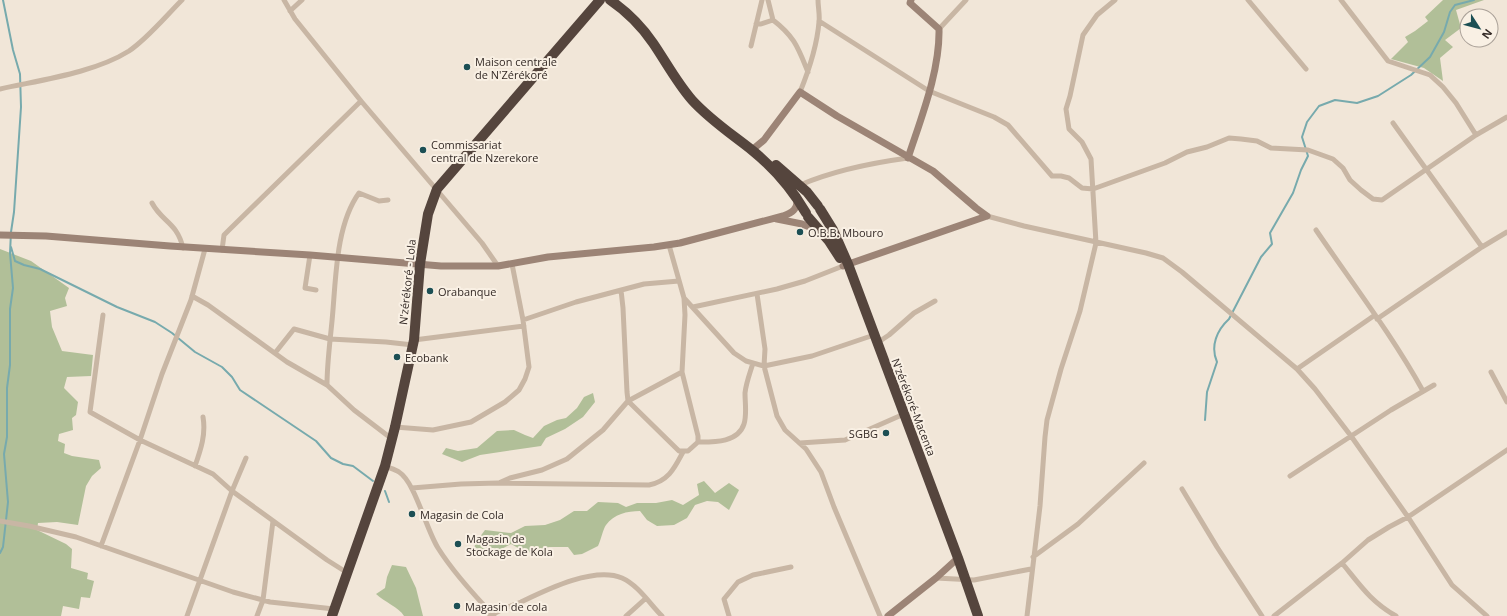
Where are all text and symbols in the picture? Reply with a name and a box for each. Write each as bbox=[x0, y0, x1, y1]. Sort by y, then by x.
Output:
north arrow bbox=[1459, 8, 1499, 48]
text: N bbox=[1479, 26, 1496, 42]
place label: Maison centrale de N'Zérékoré bbox=[475, 54, 557, 82]
marker: Maison centrale de N'Zérékoré bbox=[462, 62, 472, 72]
place label: Commissariat central de Nzerekore bbox=[431, 137, 538, 165]
marker: Commissariat central de Nzerekore bbox=[418, 145, 428, 155]
place label: O.B.B. Mbouro bbox=[808, 225, 884, 240]
marker: O.B.B. Mbouro bbox=[795, 227, 805, 237]
street label: N'zérékoré - Lola bbox=[395, 238, 419, 326]
place label: Orabanque bbox=[438, 284, 496, 299]
marker: Orabanque bbox=[425, 286, 435, 296]
place label: Ecobank bbox=[405, 350, 449, 365]
marker: Ecobank bbox=[392, 352, 402, 362]
street label: N'zérékoré-Macenta bbox=[888, 356, 940, 458]
place label: SGBG bbox=[849, 426, 878, 441]
marker: SGBG bbox=[881, 428, 891, 438]
place label: Magasin de Cola bbox=[420, 507, 504, 522]
marker: Magasin de Cola bbox=[407, 509, 417, 519]
place label: Magasin de Stockage de Kola bbox=[466, 531, 553, 559]
marker: Magasin de Stockage de Kola bbox=[453, 539, 463, 549]
place label: Magasin de cola bbox=[465, 599, 547, 614]
marker: Magasin de cola bbox=[452, 601, 462, 611]

